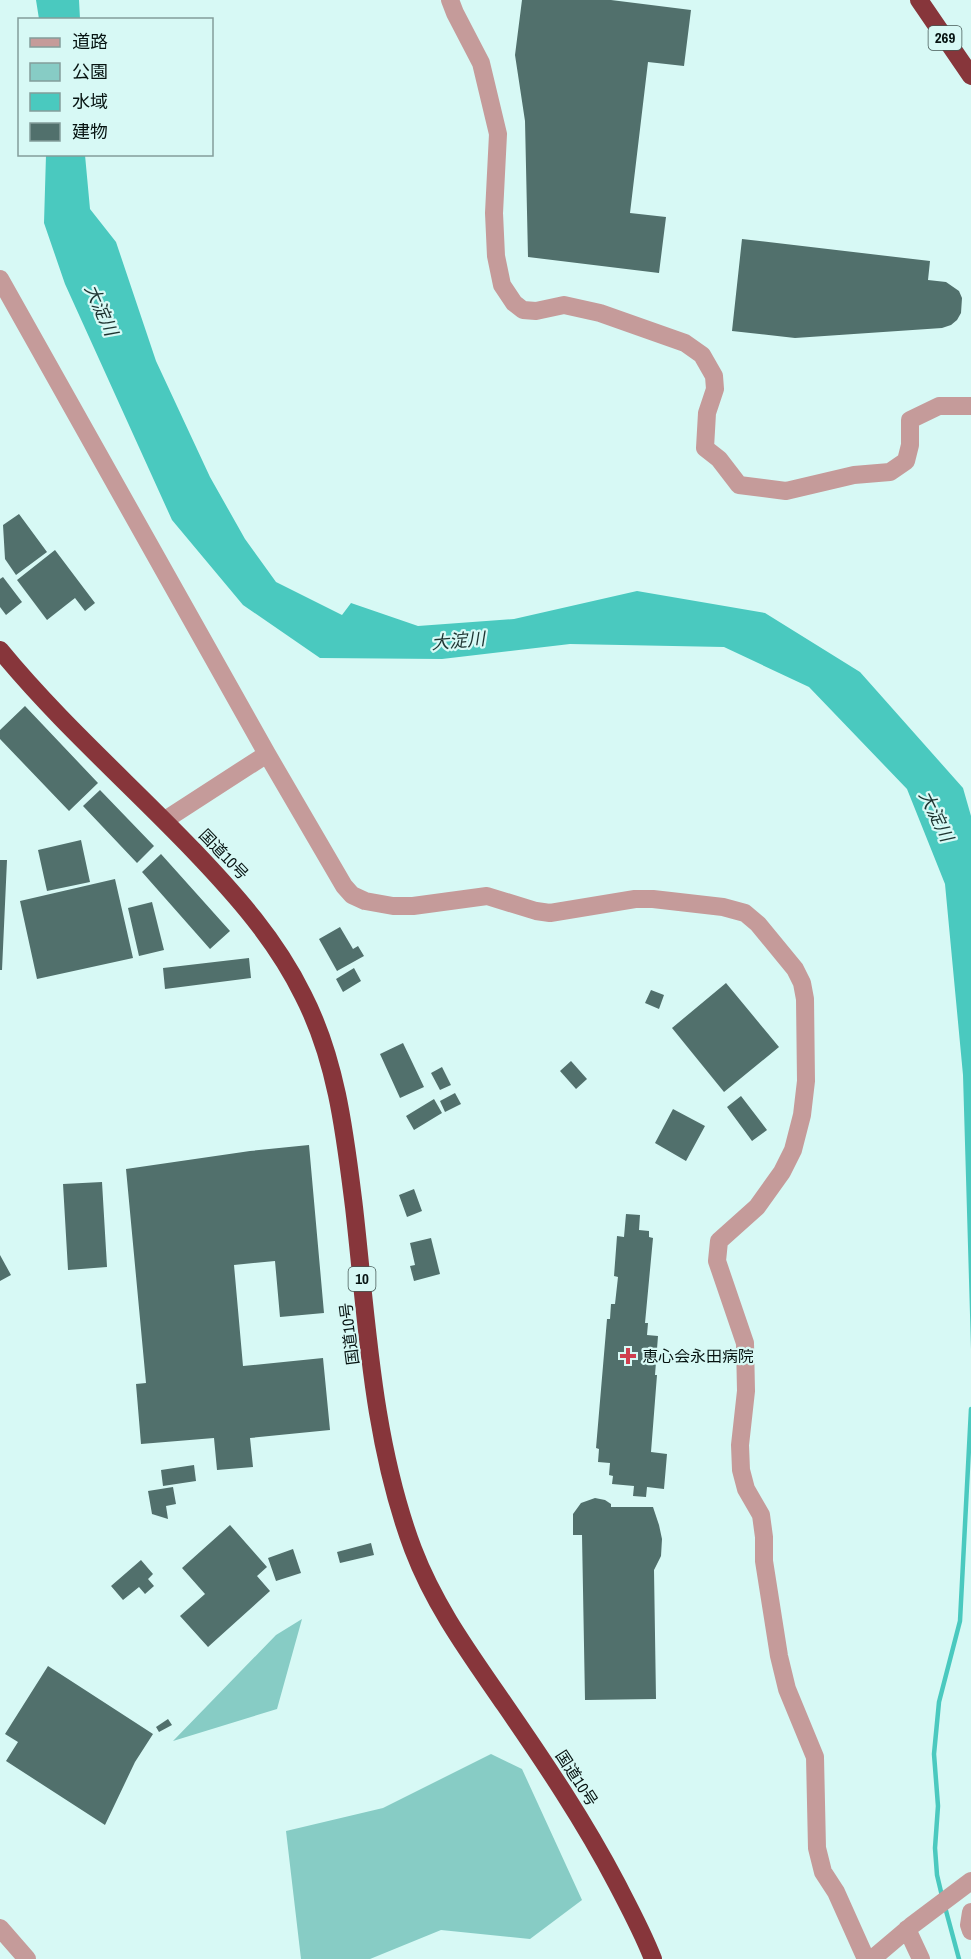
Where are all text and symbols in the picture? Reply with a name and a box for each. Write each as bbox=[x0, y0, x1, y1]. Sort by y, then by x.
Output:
legend bbox=[18, 18, 213, 156]
road number: 269 bbox=[928, 26, 962, 50]
text: 道路 bbox=[72, 29, 108, 54]
text: 公園 bbox=[72, 59, 108, 84]
text: 水域 bbox=[72, 89, 108, 114]
text: 建物 bbox=[72, 119, 108, 144]
water label: 大淀川 bbox=[79, 280, 125, 341]
water label: 大淀川 bbox=[430, 626, 488, 655]
water label: 大淀川 bbox=[913, 786, 960, 847]
street label: 国道10号 bbox=[194, 824, 254, 884]
road number: 10 bbox=[348, 1267, 376, 1291]
street label: 国道10号 bbox=[334, 1302, 364, 1366]
place label: 恵心会永田病院 bbox=[642, 1345, 754, 1367]
marker: 恵心会永田病院 bbox=[619, 1347, 637, 1365]
street label: 国道10号 bbox=[551, 1746, 603, 1810]

